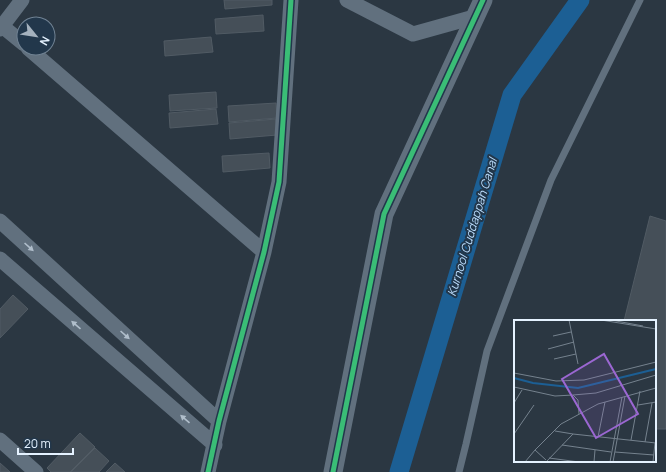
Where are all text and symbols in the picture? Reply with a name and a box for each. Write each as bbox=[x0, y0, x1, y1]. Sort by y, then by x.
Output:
north arrow bbox=[16, 16, 56, 56]
text: N bbox=[37, 34, 54, 49]
water label: Kurnool Cuddappah Canal bbox=[443, 154, 502, 298]
one-way arrow bbox=[24, 242, 34, 252]
one-way arrow bbox=[71, 320, 82, 329]
inset map bbox=[514, 320, 656, 462]
one-way arrow bbox=[120, 330, 130, 339]
one-way arrow bbox=[181, 415, 190, 424]
scale bar bbox=[18, 430, 73, 456]
text: 20 m bbox=[24, 435, 51, 452]

